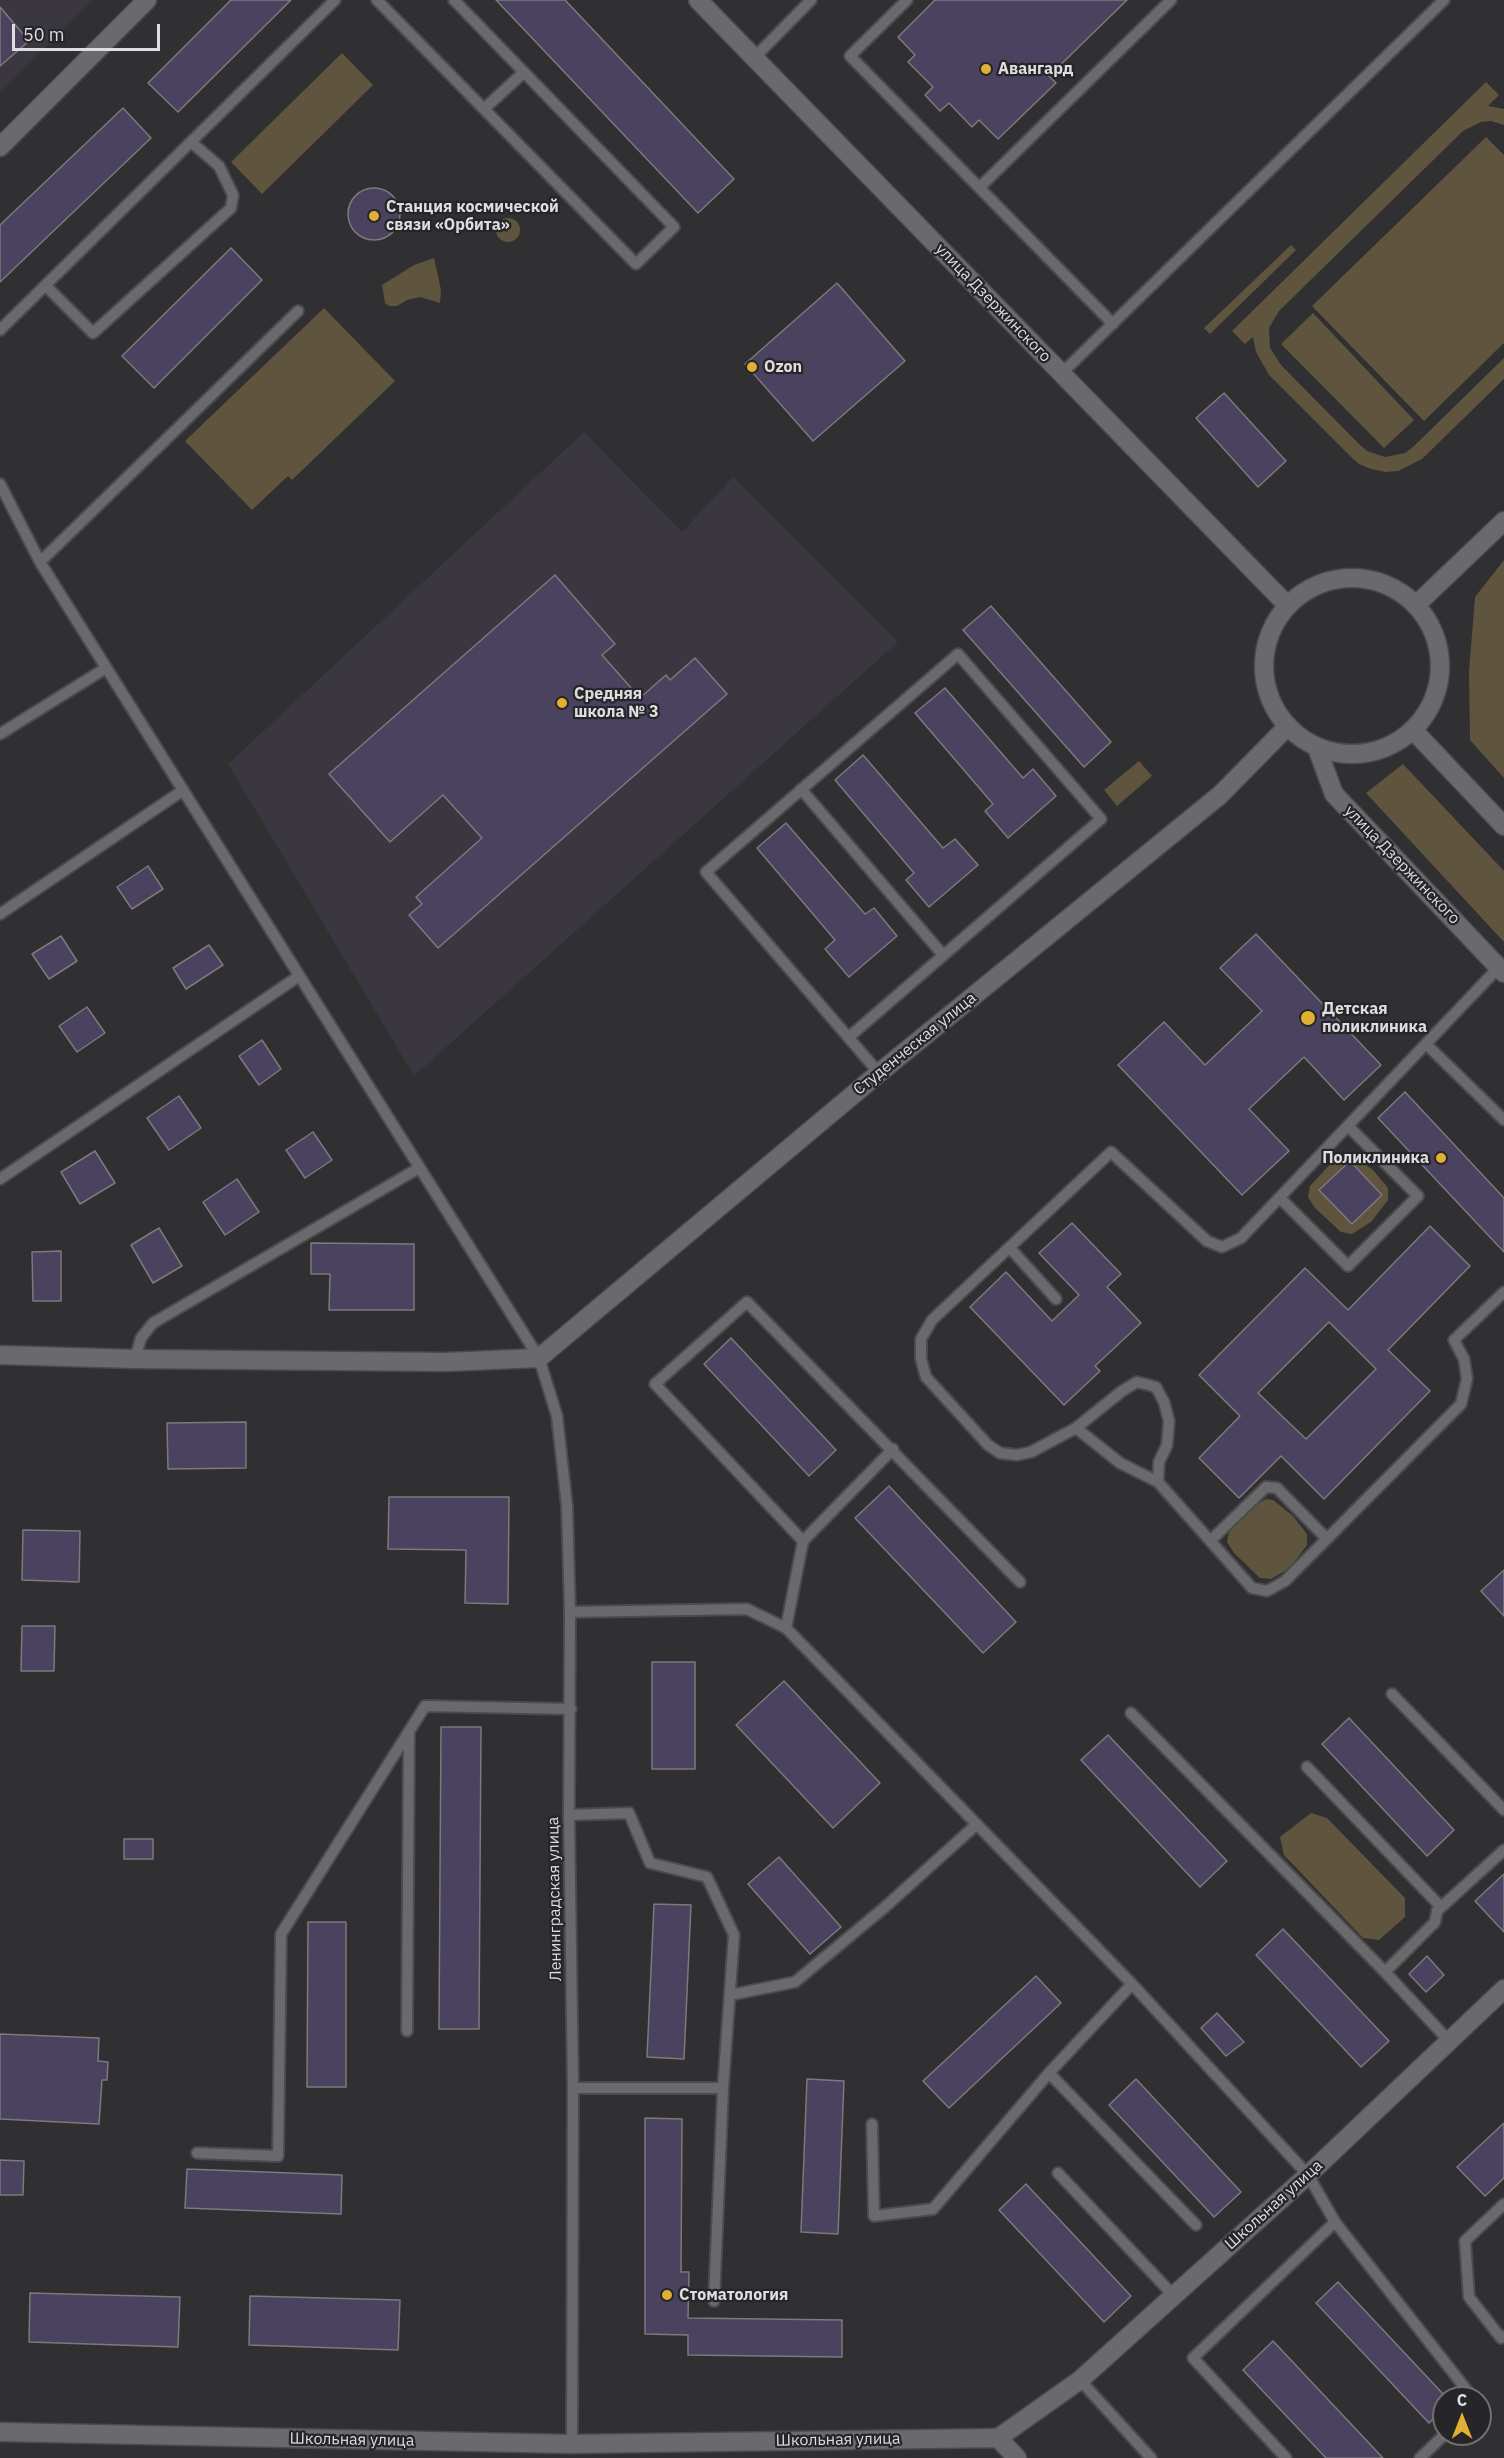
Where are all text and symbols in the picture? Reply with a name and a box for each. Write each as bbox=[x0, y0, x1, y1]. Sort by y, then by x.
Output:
scale bar bbox=[15, 12, 164, 50]
text: 50 m bbox=[23, 23, 65, 46]
place label: Авангард bbox=[998, 59, 1073, 79]
marker: Авангард bbox=[979, 62, 993, 76]
place label: Станция космической связи «Орбита» bbox=[386, 197, 559, 235]
marker: Станция космической связи «Орбита» bbox=[367, 209, 381, 223]
street label: улица Дзержинского bbox=[931, 240, 1055, 366]
place label: Ozon bbox=[764, 357, 802, 377]
marker: Ozon bbox=[745, 360, 759, 374]
place label: Средняя школа № 3 bbox=[574, 684, 659, 722]
marker: Средняя школа № 3 bbox=[555, 696, 569, 710]
street label: улица Дзержинского bbox=[1340, 802, 1464, 928]
street label: Студенческая улица bbox=[850, 989, 980, 1099]
place label: Детская поликлиника bbox=[1322, 999, 1427, 1037]
marker: Детская поликлиника bbox=[1299, 1009, 1317, 1027]
place label: Поликлиника bbox=[1322, 1148, 1429, 1168]
marker: Поликлиника bbox=[1434, 1151, 1448, 1165]
street label: Ленинградская улица bbox=[544, 1817, 566, 1981]
street label: Школьная улица bbox=[1221, 2156, 1327, 2254]
place label: Стоматология bbox=[679, 2285, 788, 2305]
marker: Стоматология bbox=[660, 2288, 674, 2302]
north arrow bbox=[1432, 2386, 1492, 2446]
text: С bbox=[1457, 2390, 1467, 2410]
street label: Школьная улица bbox=[289, 2429, 415, 2451]
street label: Школьная улица bbox=[775, 2429, 901, 2451]

